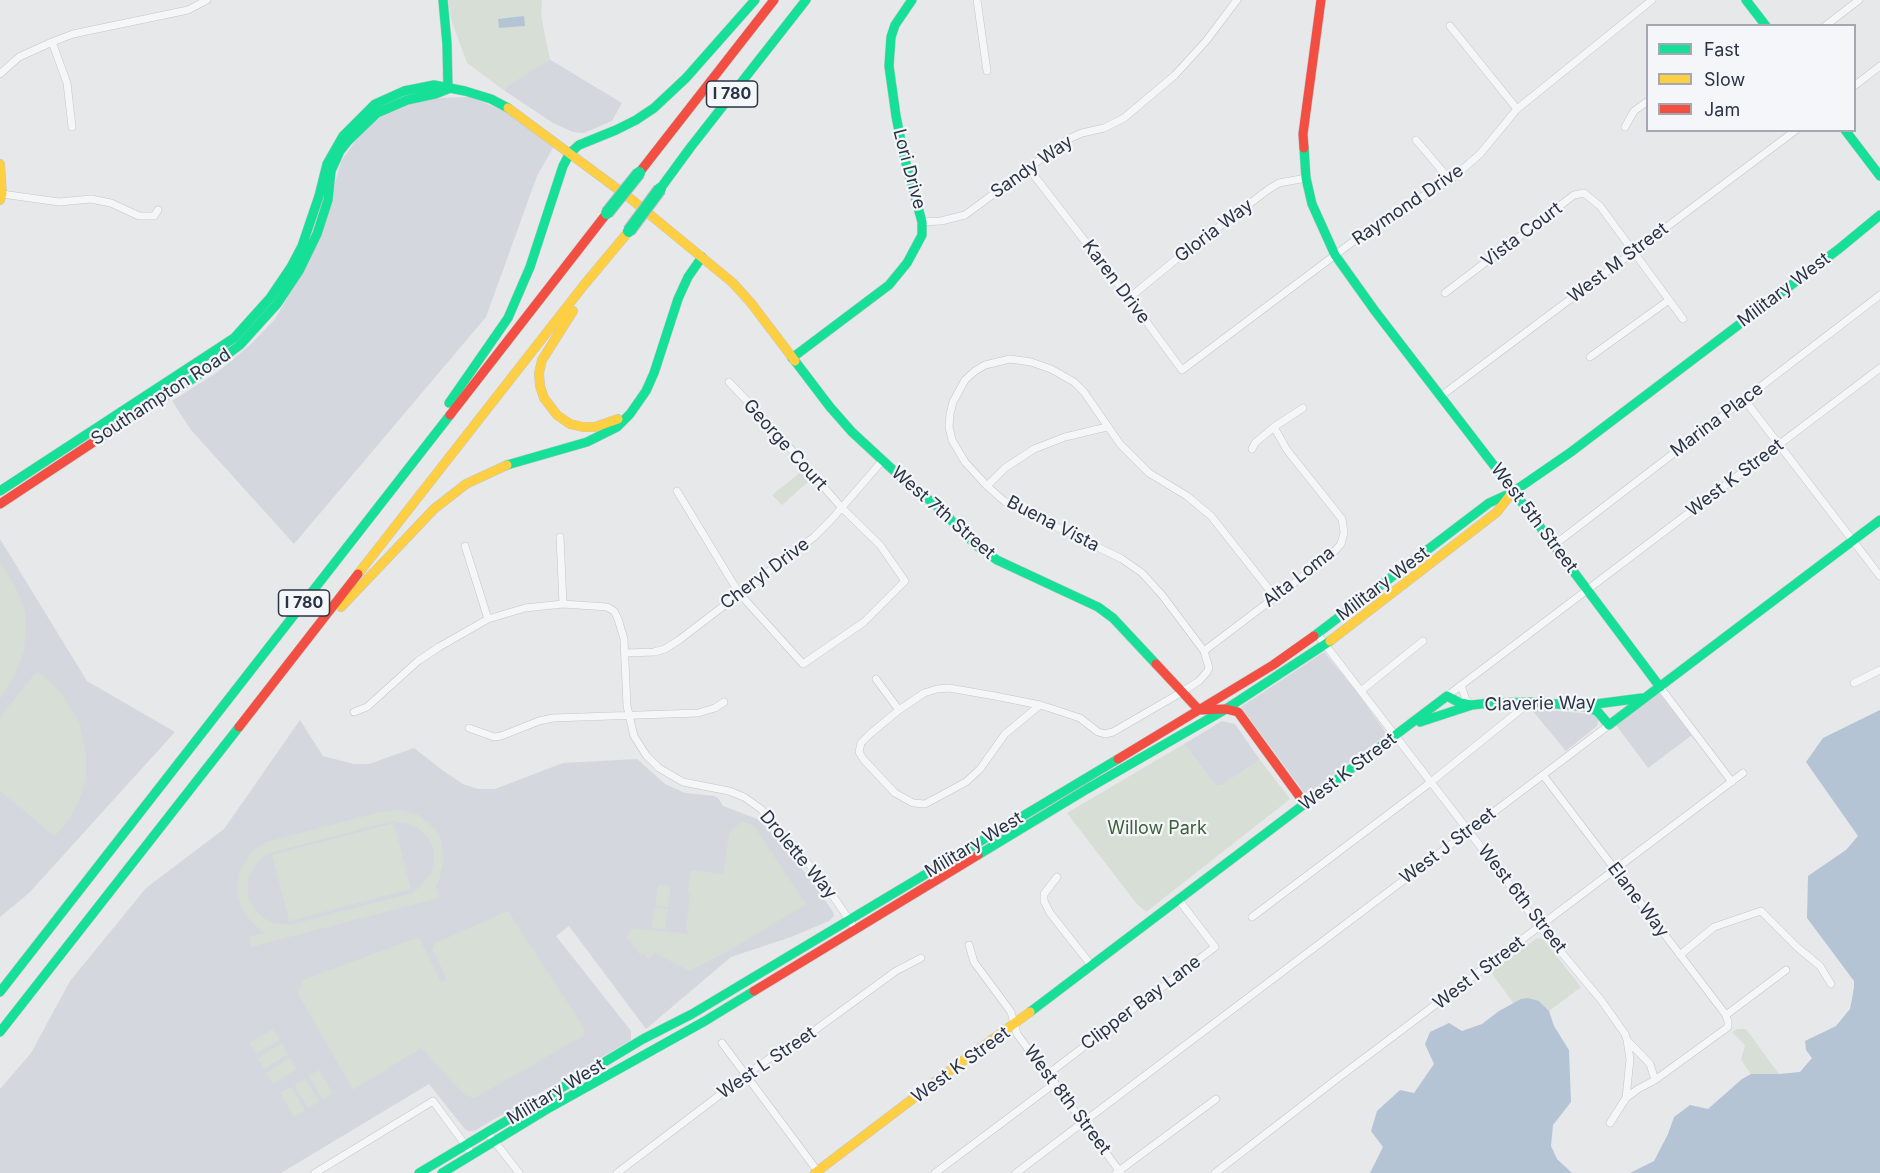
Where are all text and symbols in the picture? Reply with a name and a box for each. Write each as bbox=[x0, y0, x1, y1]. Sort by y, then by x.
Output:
legend bbox=[1646, 24, 1856, 132]
text: Fast bbox=[1704, 39, 1740, 60]
text: Slow bbox=[1704, 69, 1745, 90]
road number: I 780 bbox=[706, 81, 758, 107]
text: Jam bbox=[1704, 99, 1740, 120]
street label: Lori Drive bbox=[888, 127, 930, 211]
street label: Sandy Way bbox=[987, 131, 1077, 203]
street label: Raymond Drive bbox=[1348, 160, 1468, 250]
street label: Gloria Way bbox=[1171, 195, 1257, 267]
street label: Vista Court bbox=[1478, 198, 1566, 272]
street label: West M Street bbox=[1564, 218, 1672, 308]
street label: Karen Drive bbox=[1077, 236, 1155, 328]
street label: Military West bbox=[1733, 248, 1835, 332]
street label: Southampton Road bbox=[87, 344, 235, 450]
street label: Marina Place bbox=[1666, 378, 1768, 462]
street label: George Court bbox=[738, 395, 832, 495]
street label: West K Street bbox=[1682, 435, 1788, 521]
street label: West 5th Street bbox=[1486, 459, 1582, 577]
street label: West 7th Street bbox=[887, 462, 999, 564]
street label: Buena Vista bbox=[1003, 491, 1103, 557]
street label: Cheryl Drive bbox=[716, 534, 814, 614]
street label: Alta Loma bbox=[1259, 542, 1339, 612]
street label: Military West bbox=[1332, 542, 1434, 626]
road number: I 780 bbox=[278, 590, 330, 616]
street label: Claverie Way bbox=[1484, 692, 1596, 716]
street label: West K Street bbox=[1295, 729, 1401, 815]
street label: West J Street bbox=[1396, 803, 1500, 889]
street label: Drolette Way bbox=[755, 806, 841, 904]
street label: Military West bbox=[921, 807, 1027, 883]
park label: Willow Park bbox=[1107, 818, 1207, 840]
street label: West 6th Street bbox=[1473, 841, 1571, 957]
street label: Elane Way bbox=[1603, 858, 1673, 942]
street label: West I Street bbox=[1429, 932, 1529, 1014]
street label: Clipper Bay Lane bbox=[1077, 951, 1205, 1055]
street label: West L Street bbox=[714, 1022, 820, 1104]
street label: West K Street bbox=[908, 1022, 1014, 1108]
street label: West 8th Street bbox=[1019, 1041, 1115, 1159]
street label: Military West bbox=[503, 1054, 609, 1130]

